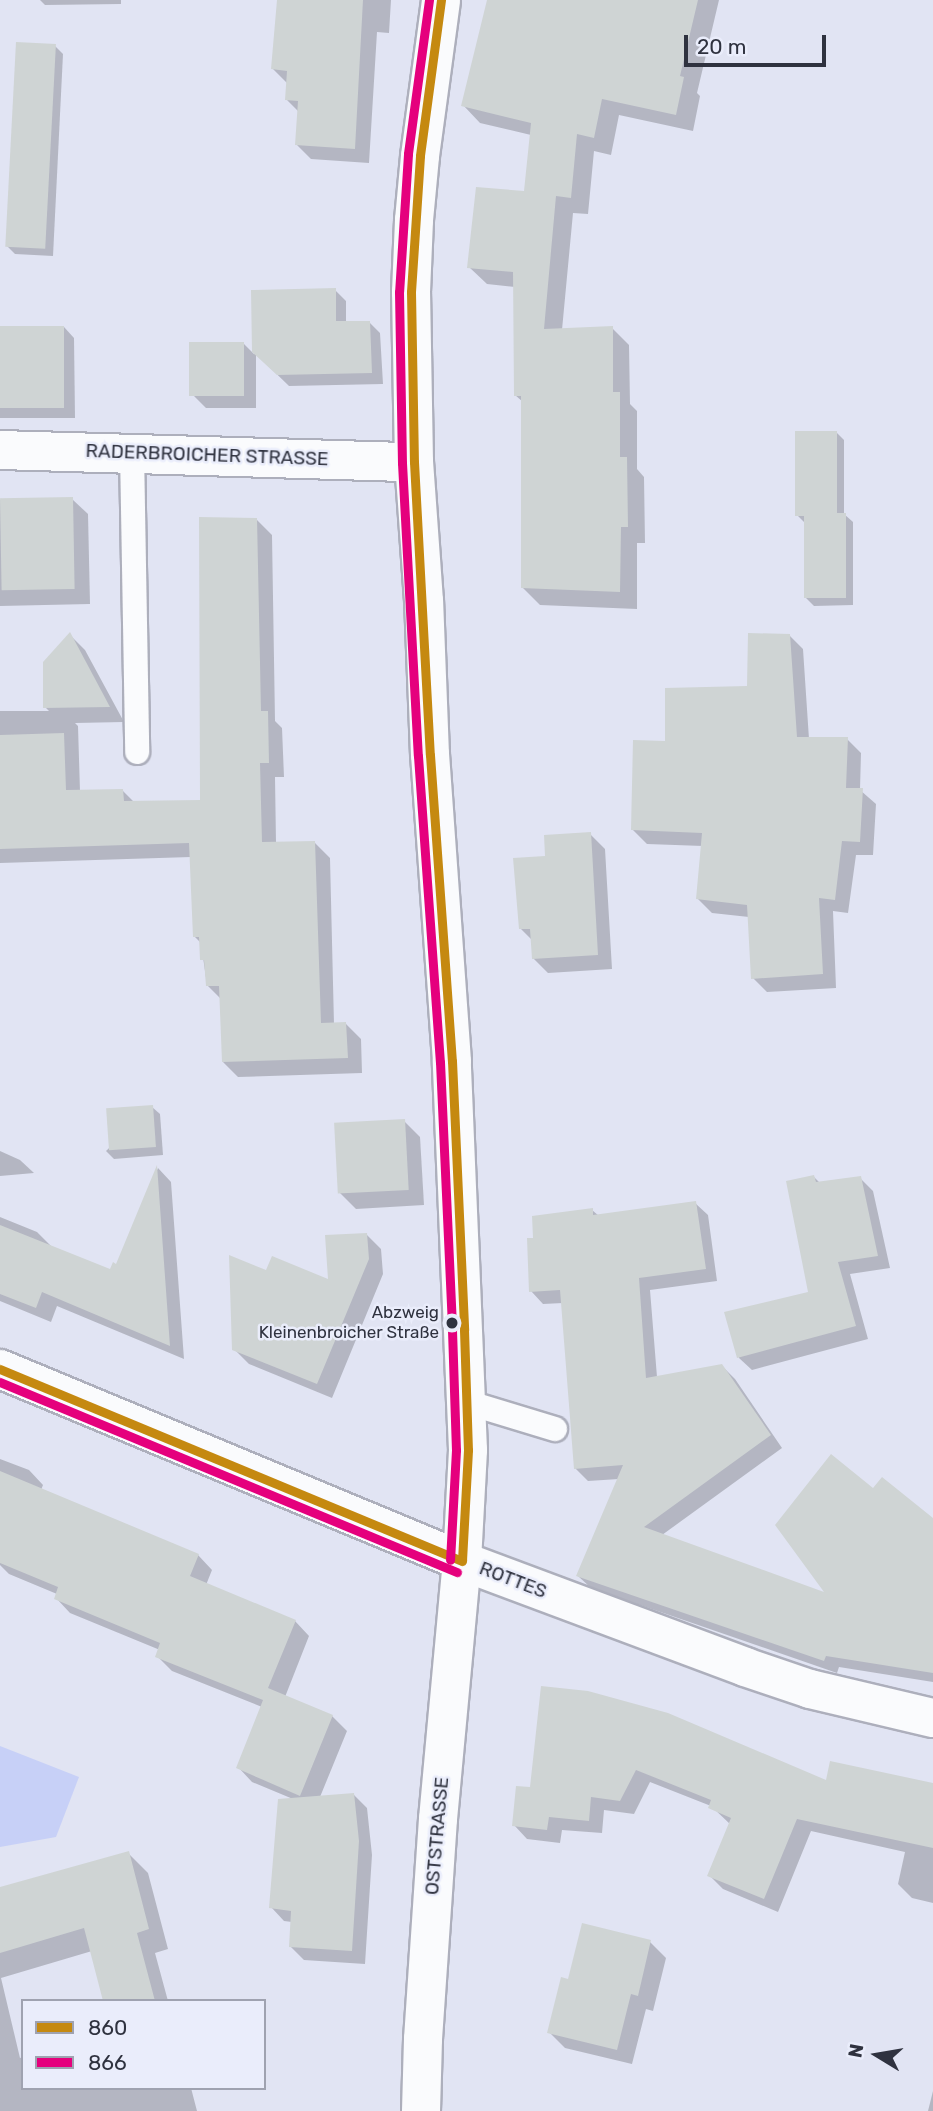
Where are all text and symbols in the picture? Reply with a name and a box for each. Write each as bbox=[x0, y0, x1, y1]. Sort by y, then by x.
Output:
scale bar bbox=[688, 21, 830, 65]
text: 20 m bbox=[697, 34, 746, 59]
street label: RADERBROICHER STRASSE bbox=[85, 439, 329, 471]
place label: Abzweig Kleinenbroicher Straße bbox=[258, 1303, 439, 1343]
marker: Abzweig Kleinenbroicher Straße bbox=[445, 1316, 459, 1330]
street label: ROTTES bbox=[476, 1557, 550, 1603]
street label: OSTSTRASSE bbox=[420, 1776, 454, 1896]
legend bbox=[21, 1999, 266, 2090]
text: 860 bbox=[88, 2015, 127, 2040]
north arrow bbox=[842, 2020, 912, 2090]
text: N bbox=[843, 2042, 868, 2060]
text: 866 bbox=[88, 2050, 127, 2075]

